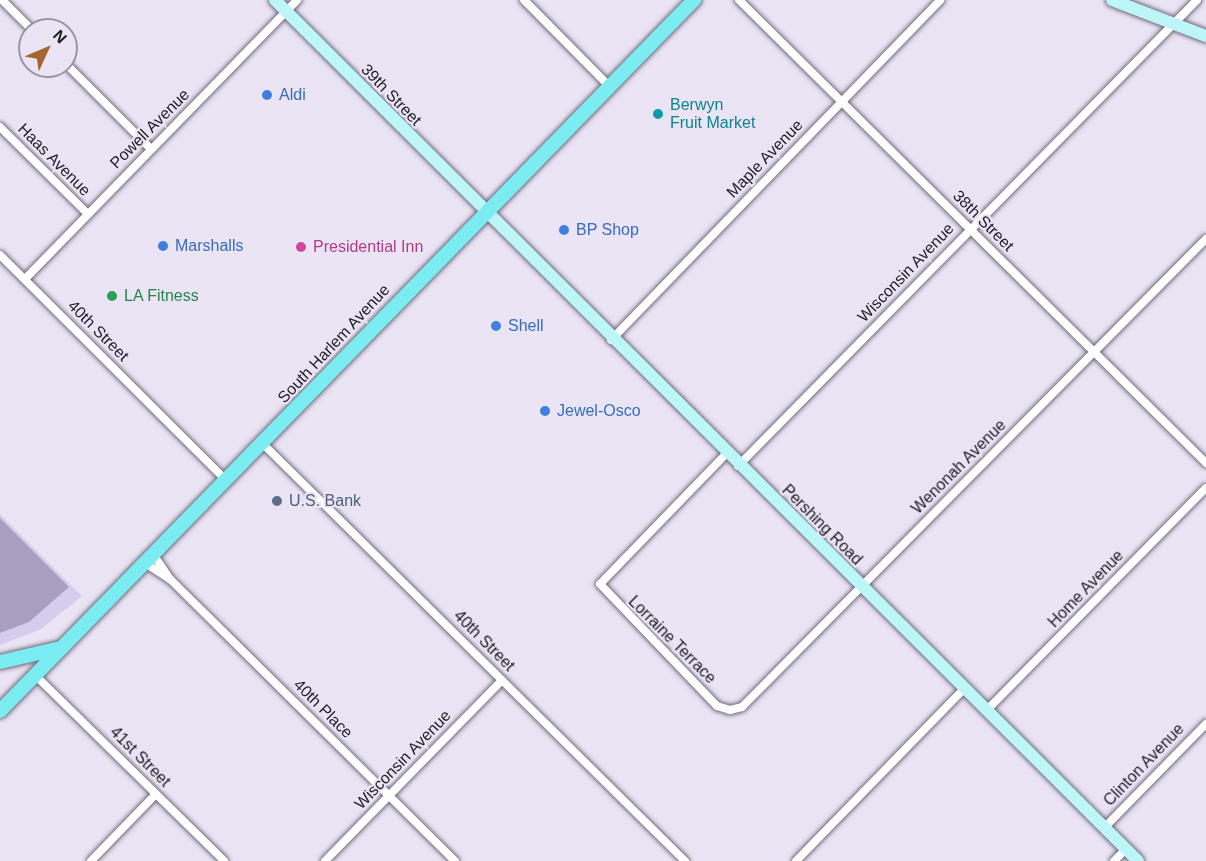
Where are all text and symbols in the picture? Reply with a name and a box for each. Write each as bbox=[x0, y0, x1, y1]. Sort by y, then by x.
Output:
north arrow bbox=[18, 18, 78, 78]
text: N bbox=[50, 26, 70, 47]
street label: 39th Street bbox=[357, 60, 425, 130]
street label: Powell Avenue bbox=[106, 85, 194, 173]
place label: Aldi bbox=[279, 85, 306, 105]
marker: Aldi bbox=[260, 88, 274, 102]
place label: Berwyn Fruit Market bbox=[670, 95, 755, 133]
marker: Berwyn Fruit Market bbox=[651, 107, 665, 121]
street label: Maple Avenue bbox=[723, 116, 807, 202]
street label: Haas Avenue bbox=[13, 119, 95, 201]
street label: 38th Street bbox=[949, 187, 1017, 255]
street label: Wisconsin Avenue bbox=[853, 219, 959, 327]
place label: BP Shop bbox=[576, 220, 639, 240]
marker: BP Shop bbox=[557, 223, 571, 237]
place label: Marshalls bbox=[175, 236, 243, 256]
place label: Presidential Inn bbox=[313, 237, 423, 257]
marker: Marshalls bbox=[156, 239, 170, 253]
marker: Presidential Inn bbox=[294, 240, 308, 254]
street label: South Harlem Avenue bbox=[274, 280, 394, 408]
place label: LA Fitness bbox=[124, 286, 200, 306]
marker: LA Fitness bbox=[105, 289, 119, 303]
street label: 40th Street bbox=[64, 297, 132, 365]
place label: Shell bbox=[508, 316, 544, 336]
marker: Shell bbox=[489, 319, 503, 333]
place label: Jewel-Osco bbox=[557, 401, 641, 421]
marker: Jewel-Osco bbox=[538, 404, 552, 418]
street label: Wenonah Avenue bbox=[907, 415, 1011, 519]
street label: Pershing Road bbox=[778, 481, 866, 569]
place label: U.S. Bank bbox=[289, 491, 361, 511]
marker: U.S. Bank bbox=[270, 494, 284, 508]
street label: Home Avenue bbox=[1044, 546, 1128, 632]
street label: Lorraine Terrace bbox=[624, 592, 720, 688]
street label: 40th Street bbox=[450, 607, 518, 675]
street label: 40th Place bbox=[289, 675, 357, 743]
street label: Wisconsin Avenue bbox=[350, 706, 456, 814]
street label: Clinton Avenue bbox=[1100, 719, 1188, 811]
street label: 41st Street bbox=[106, 723, 174, 791]

